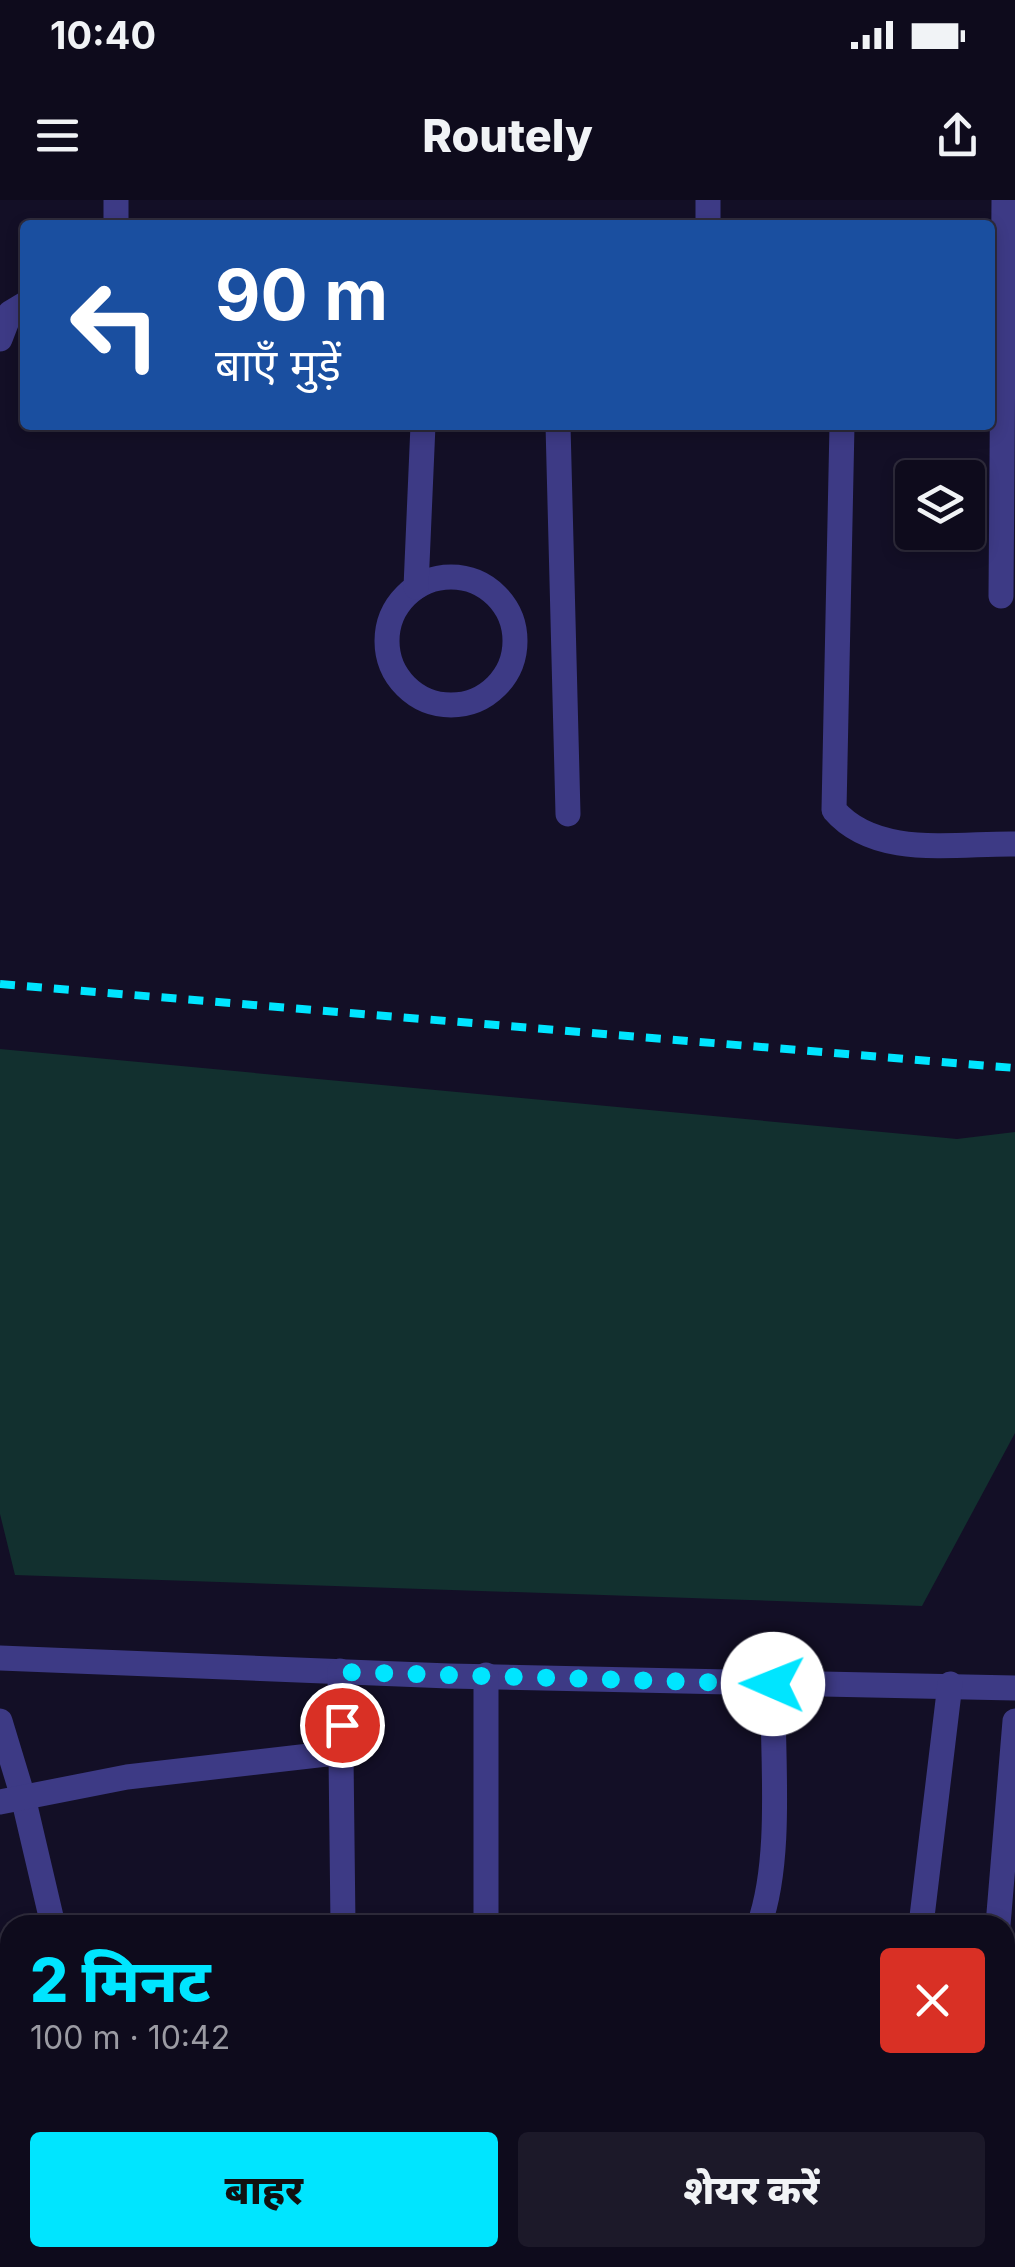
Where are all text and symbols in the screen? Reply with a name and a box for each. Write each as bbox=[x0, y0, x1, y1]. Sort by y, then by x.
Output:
text: 10:40 bbox=[50, 12, 156, 58]
icon: menu bbox=[30, 108, 85, 163]
text: Routely bbox=[422, 108, 593, 163]
icon: share bbox=[930, 108, 985, 163]
text: 90 m bbox=[215, 252, 388, 337]
icon: left bbox=[50, 260, 180, 390]
text: बाएँ मुड़ें bbox=[215, 337, 341, 392]
map controls bbox=[895, 460, 985, 550]
button: layers bbox=[895, 460, 985, 550]
position arrow bbox=[721, 1632, 825, 1736]
pin bbox=[300, 1683, 385, 1768]
icon: arrive bbox=[315, 1698, 370, 1753]
text: 2 मिनट bbox=[30, 1944, 211, 2016]
button: close bbox=[880, 1948, 985, 2053]
text: 100 m · 10:42 bbox=[30, 2018, 230, 2057]
button: बाहर bbox=[30, 2132, 498, 2247]
button: शेयर करें bbox=[518, 2132, 985, 2247]

